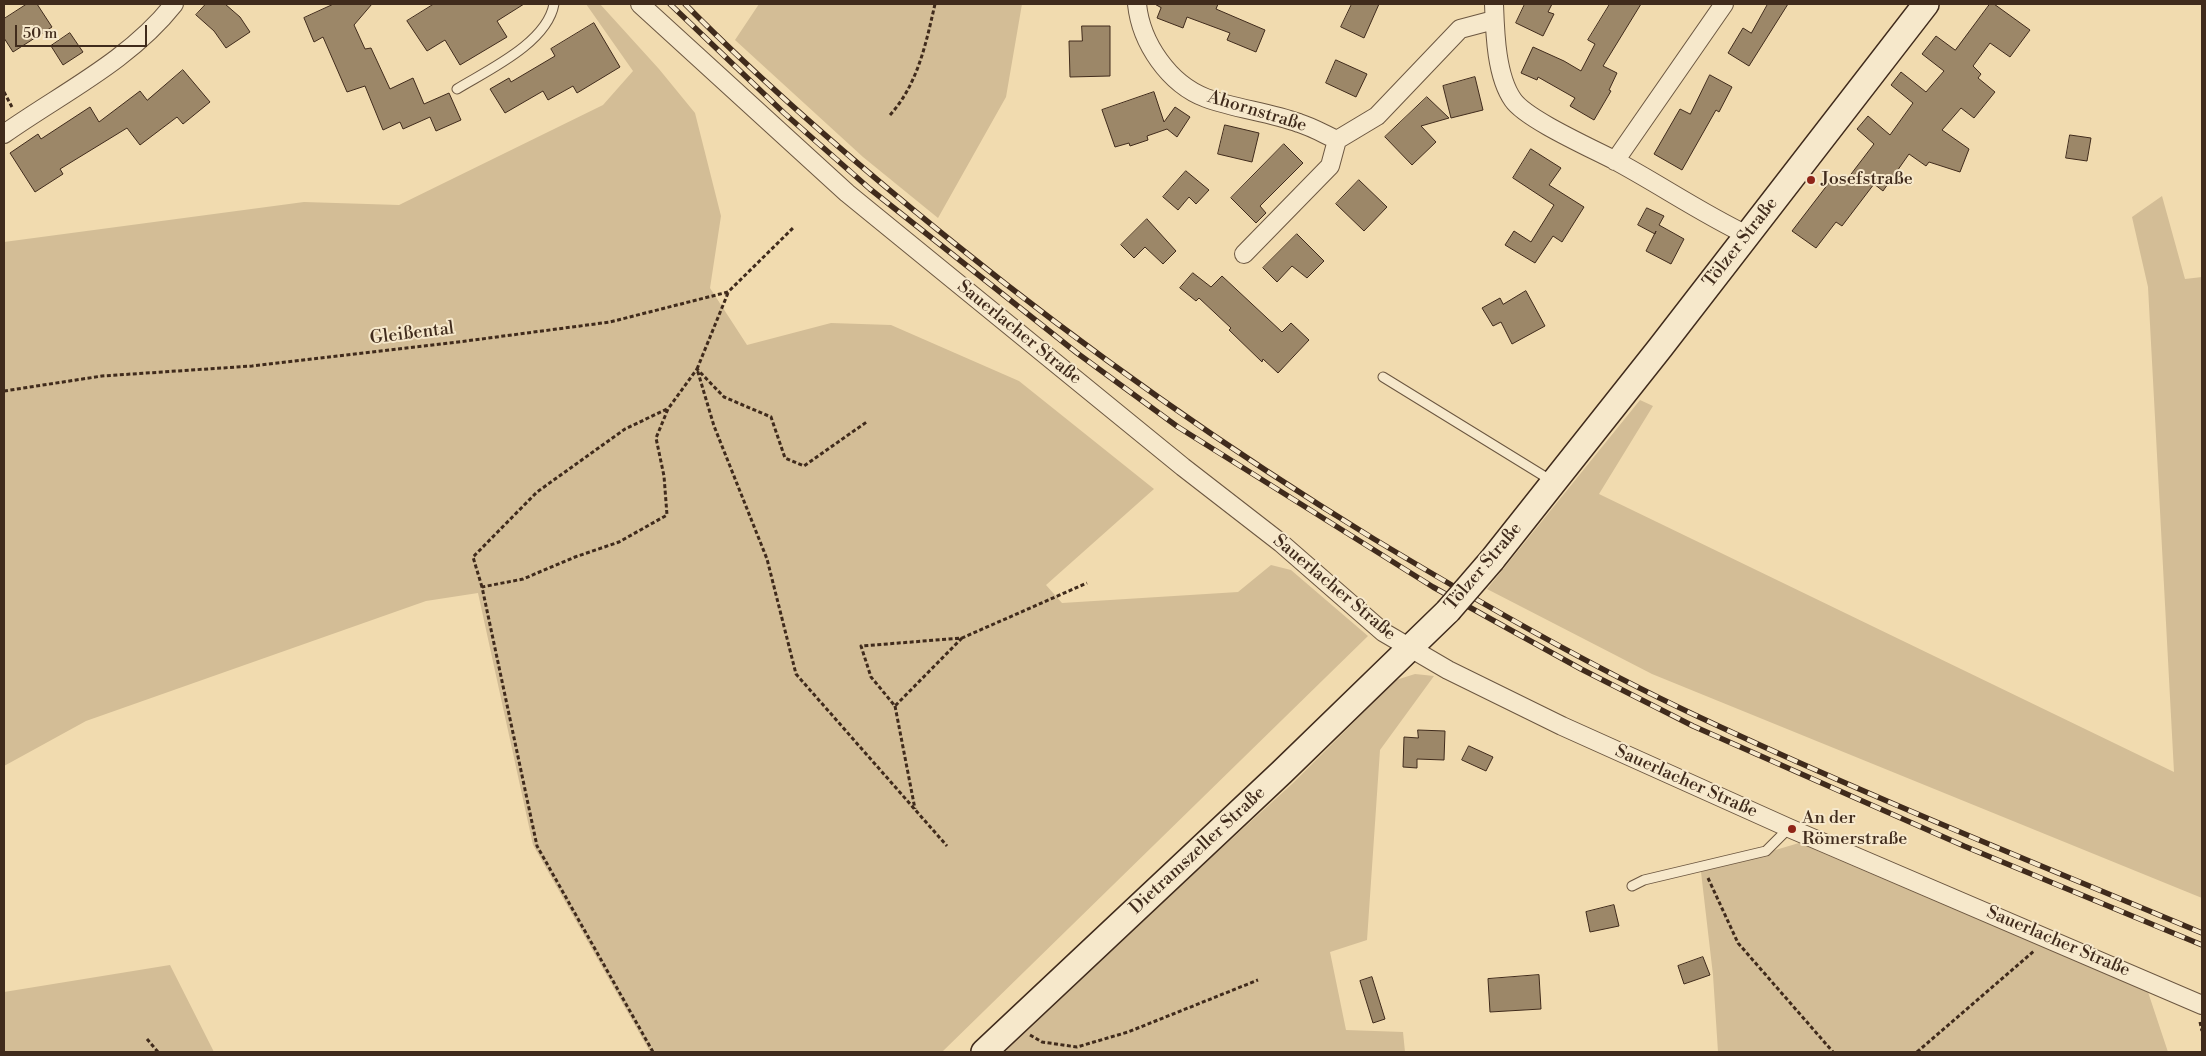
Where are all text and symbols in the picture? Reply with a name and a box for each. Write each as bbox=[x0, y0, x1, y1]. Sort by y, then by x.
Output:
scale bar bbox=[18, 15, 150, 47]
text: 50 m bbox=[23, 24, 57, 43]
street label: Ahornstraße bbox=[1205, 87, 1309, 137]
place label: Josefstraße bbox=[1821, 169, 1913, 191]
marker: Josefstraße bbox=[1805, 174, 1817, 186]
street label: Tölzer Straße bbox=[1699, 194, 1783, 292]
street label: Sauerlacher Straße bbox=[952, 276, 1086, 390]
street label: Gleißental bbox=[369, 318, 455, 350]
street label: Tölzer Straße bbox=[1441, 519, 1527, 615]
street label: Sauerlacher Straße bbox=[1268, 530, 1400, 646]
street label: Sauerlacher Straße bbox=[1611, 741, 1761, 823]
street label: Dietramszeller Straße bbox=[1126, 783, 1270, 919]
place label: An der Römerstraße bbox=[1802, 808, 1907, 851]
marker: An der Römerstraße bbox=[1786, 823, 1798, 835]
street label: Sauerlacher Straße bbox=[1983, 902, 2133, 982]

